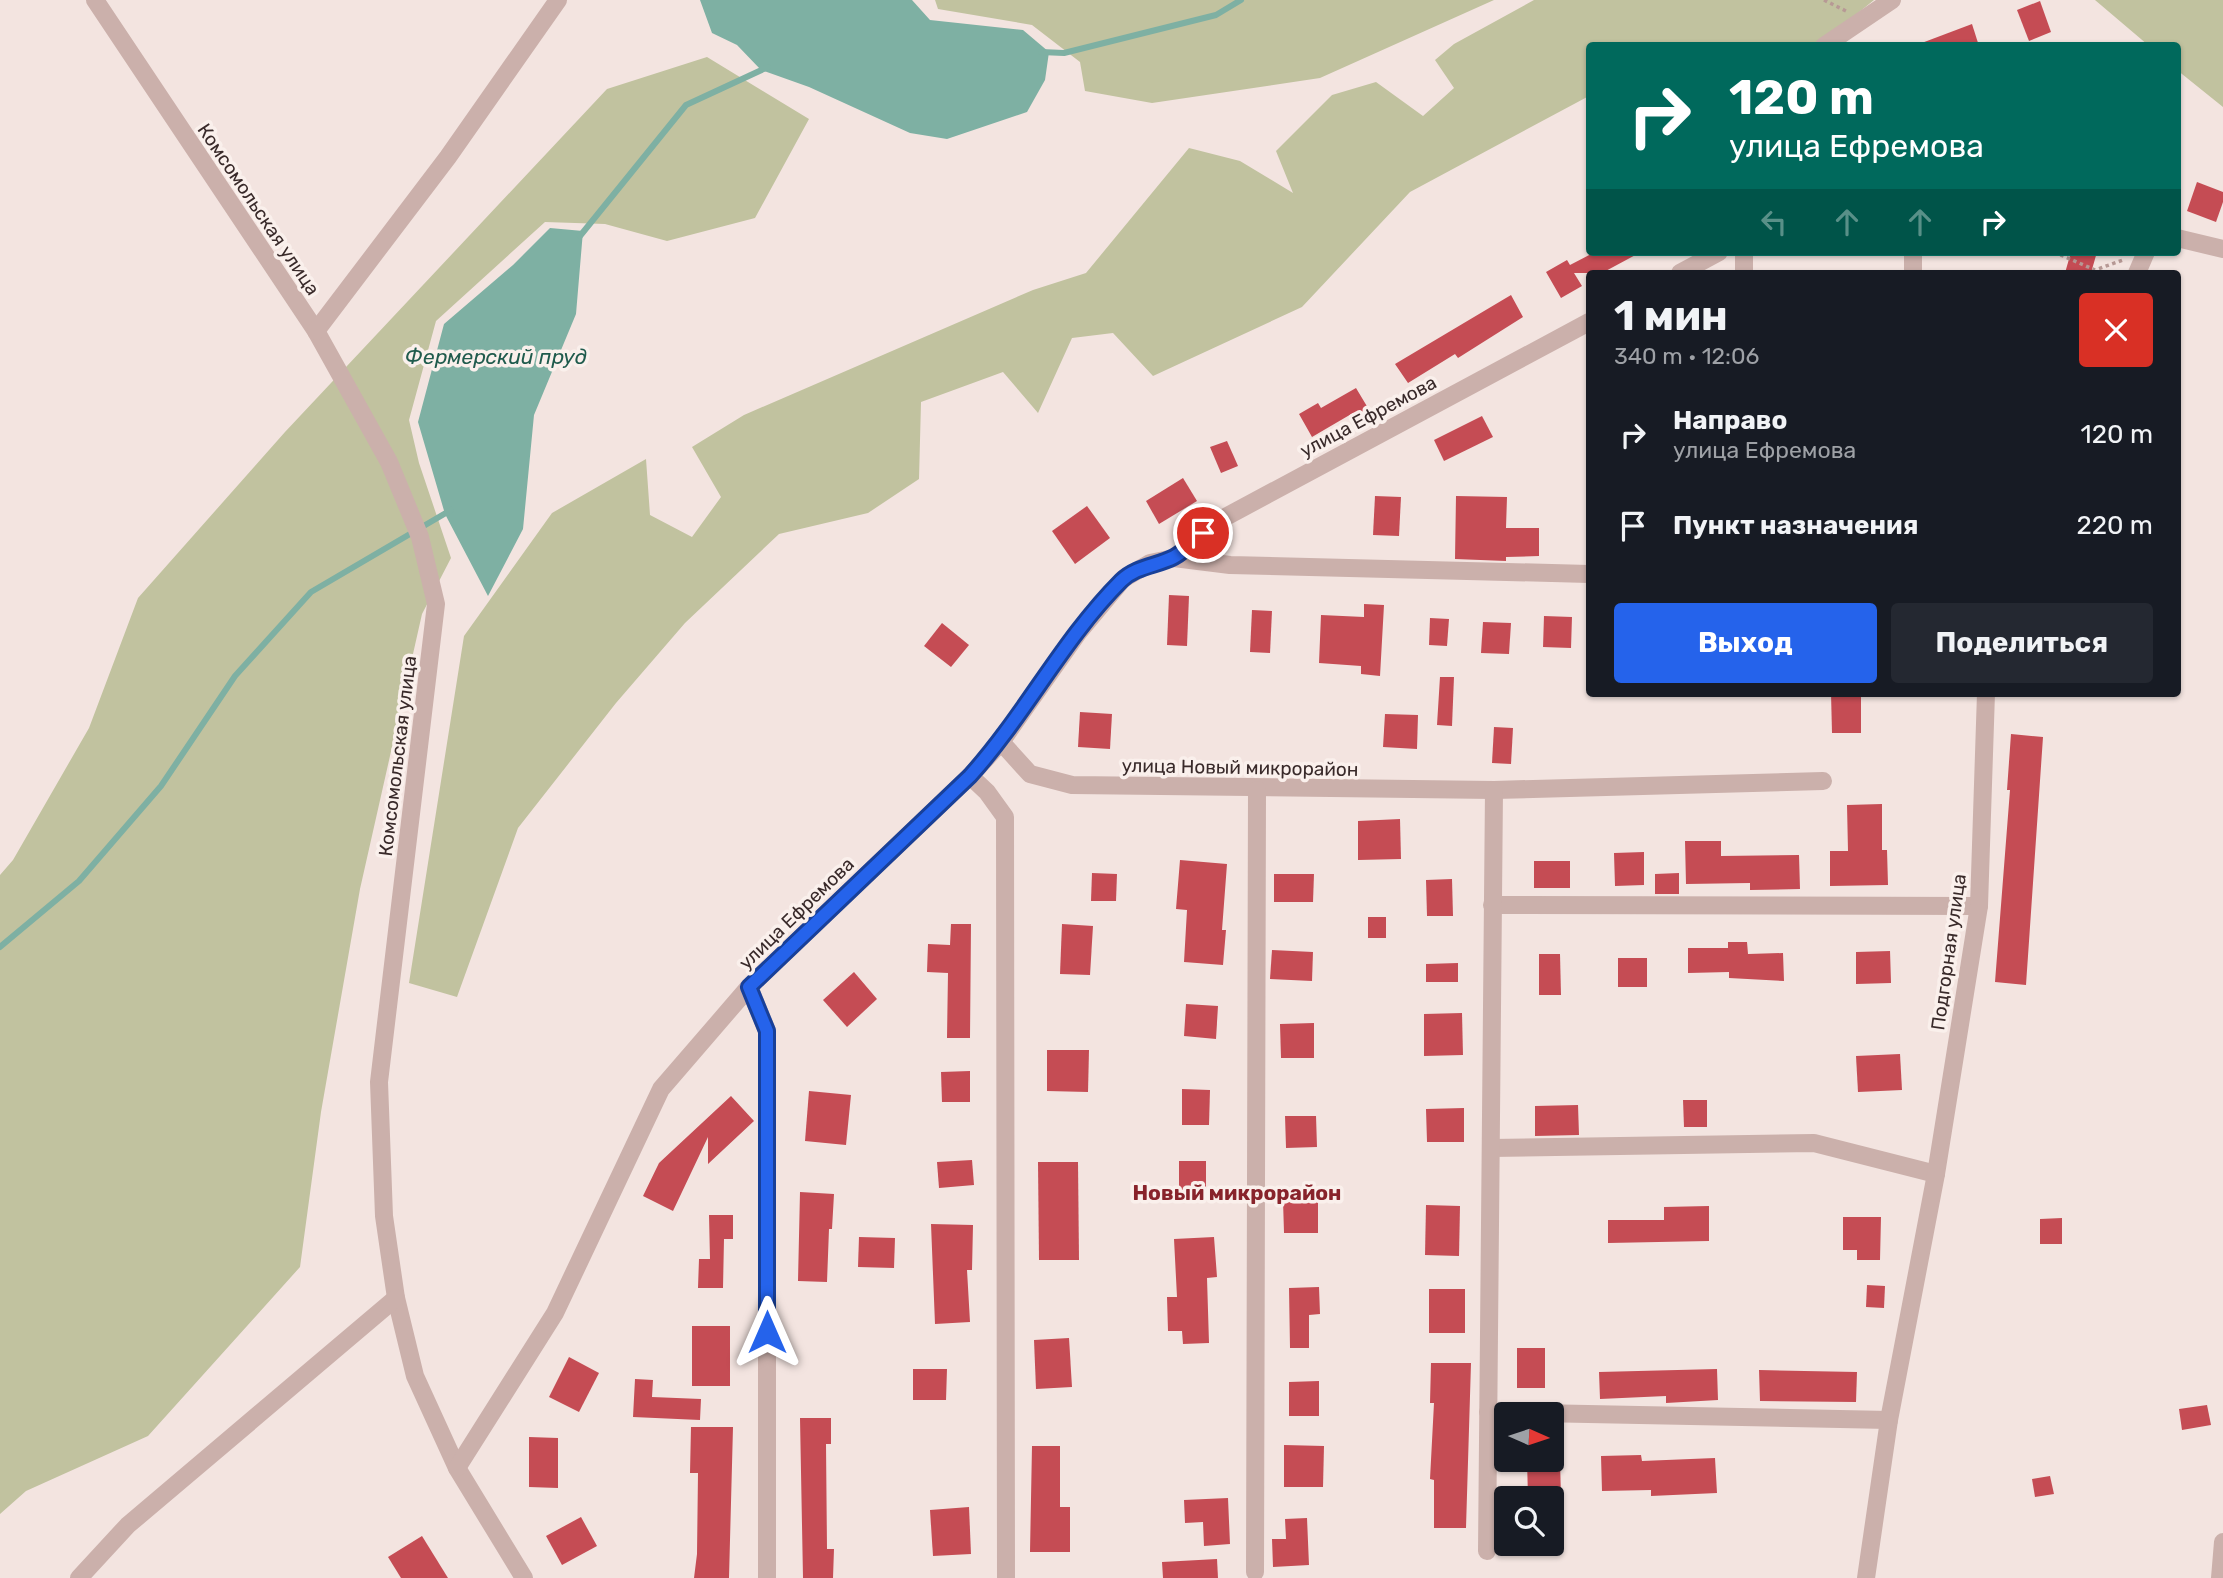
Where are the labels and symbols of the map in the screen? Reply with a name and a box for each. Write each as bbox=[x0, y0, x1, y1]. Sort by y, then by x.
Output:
street label: Комсомольская улица bbox=[193, 119, 325, 299]
water label: Фермерский пруд bbox=[405, 344, 587, 369]
street label: улица Ефремова bbox=[1296, 371, 1440, 462]
pin bbox=[1173, 503, 1233, 563]
street label: Комсомольская улица bbox=[374, 654, 421, 858]
street label: улица Новый микрорайон bbox=[1121, 754, 1359, 781]
street label: улица Ефремова bbox=[734, 852, 859, 974]
street label: Подгорная улица bbox=[1926, 872, 1971, 1032]
district label: Новый микрорайон bbox=[1132, 1180, 1342, 1205]
position arrow bbox=[730, 1295, 804, 1369]
north arrow bbox=[1494, 1402, 1564, 1472]

